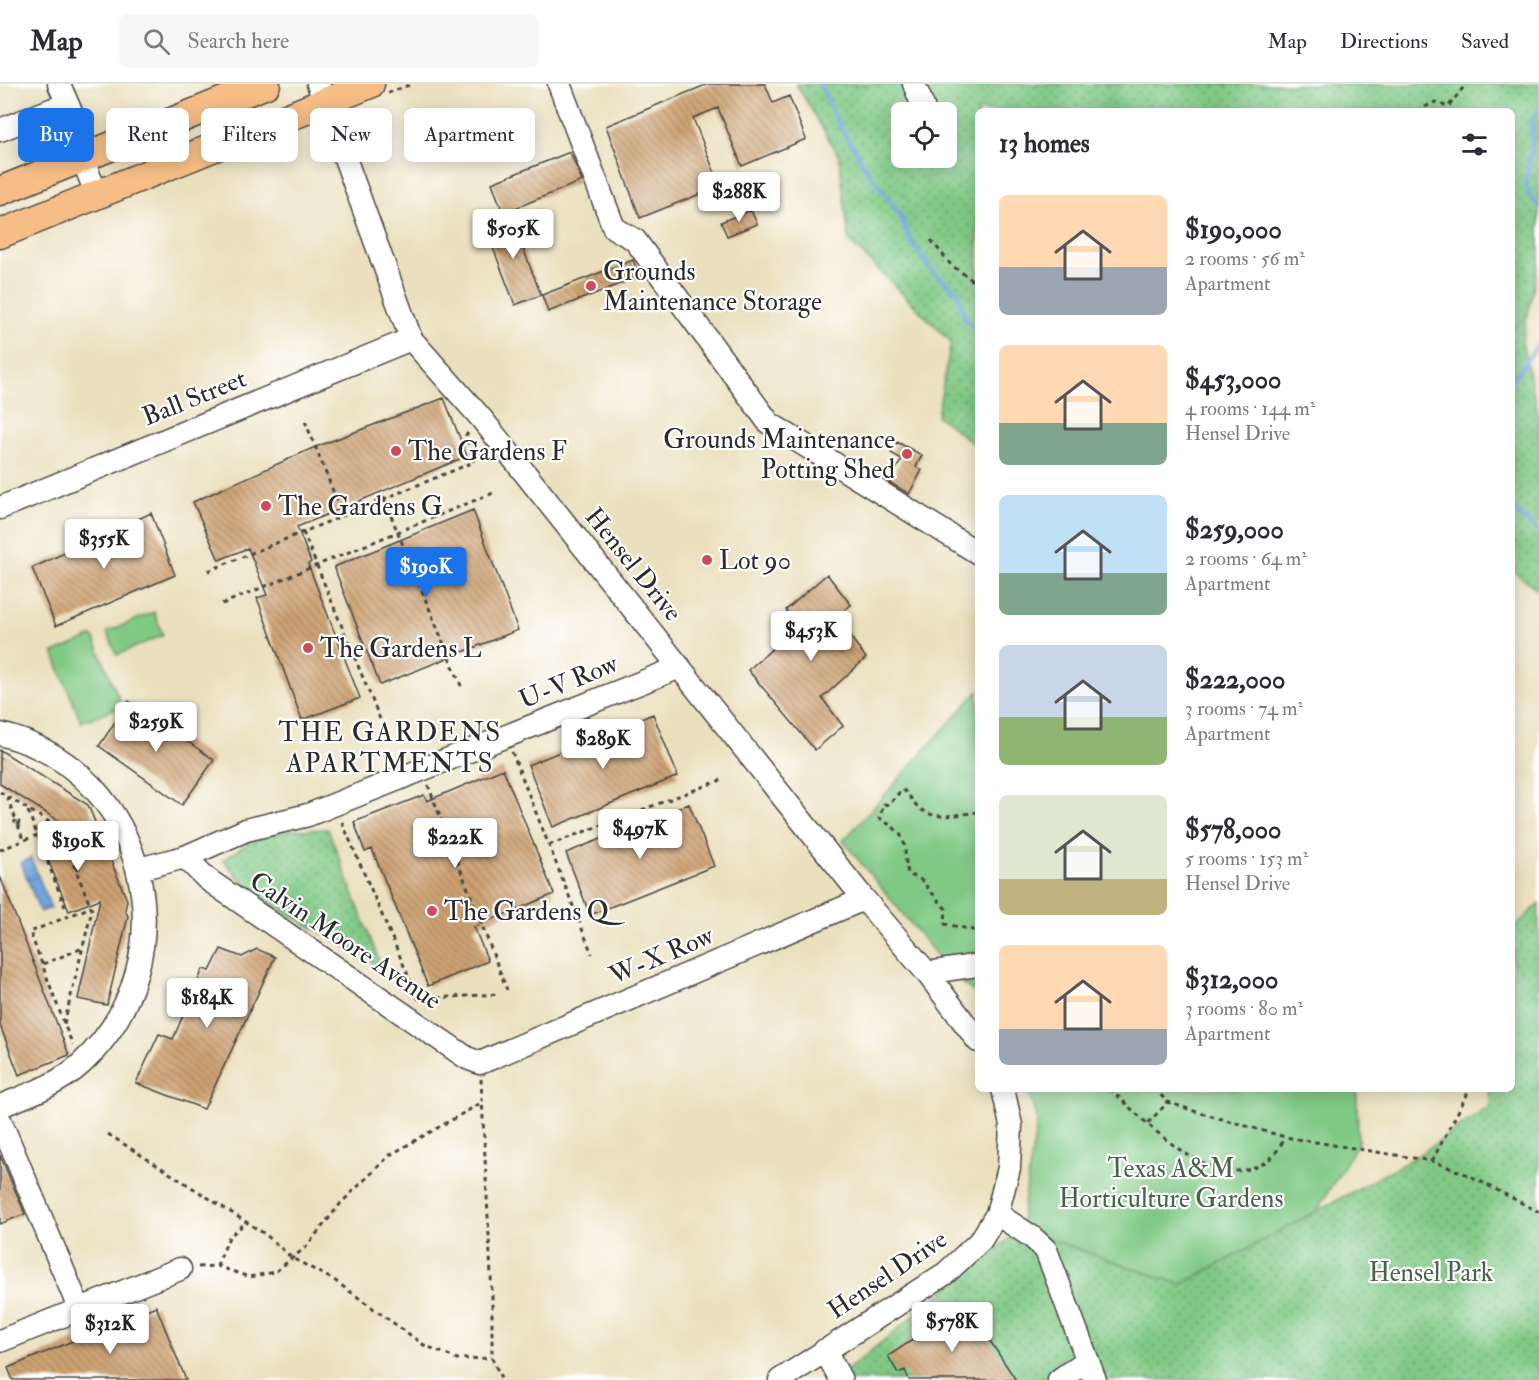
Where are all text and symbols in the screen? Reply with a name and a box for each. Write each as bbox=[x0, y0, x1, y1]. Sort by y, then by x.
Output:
search box bbox=[119, 14, 539, 68]
text: Map bbox=[30, 24, 83, 59]
icon: search bbox=[140, 25, 173, 58]
text: Search here bbox=[188, 27, 289, 55]
text: Map bbox=[1267, 28, 1307, 55]
text: Directions bbox=[1340, 28, 1428, 55]
text: Saved bbox=[1461, 28, 1509, 55]
map controls bbox=[891, 102, 957, 168]
button: locate bbox=[891, 102, 957, 168]
chip: Buy bbox=[18, 108, 94, 162]
chip: Rent bbox=[106, 108, 189, 162]
chip: Filters bbox=[201, 108, 298, 162]
chip: New bbox=[310, 108, 392, 162]
chip: Apartment bbox=[404, 108, 535, 162]
text: 13 homes bbox=[999, 128, 1090, 160]
icon: filters bbox=[1458, 128, 1491, 161]
pin: $288K bbox=[697, 172, 781, 223]
text: $288K bbox=[712, 179, 766, 204]
pin: $505K bbox=[471, 209, 555, 260]
text: $190,000 bbox=[1185, 214, 1282, 246]
text: $505K bbox=[487, 216, 539, 241]
icon: home bbox=[1047, 219, 1119, 291]
text: 2 rooms · 56 m² bbox=[1185, 246, 1305, 271]
place label: Grounds Maintenance Storage bbox=[603, 256, 822, 318]
text: Apartment bbox=[1185, 271, 1270, 296]
marker: Grounds Maintenance Storage bbox=[584, 279, 598, 293]
street label: Ball Street bbox=[138, 363, 251, 433]
text: $453,000 bbox=[1185, 364, 1281, 396]
icon: home bbox=[1047, 369, 1119, 441]
text: 4 rooms · 144 m² bbox=[1185, 396, 1315, 421]
text: Hensel Drive bbox=[1185, 421, 1290, 446]
place label: Grounds Maintenance Potting Shed bbox=[663, 424, 895, 486]
place label: The Gardens F bbox=[408, 436, 567, 468]
marker: The Gardens F bbox=[389, 444, 403, 458]
marker: Grounds Maintenance Potting Shed bbox=[900, 447, 914, 461]
place label: The Gardens G bbox=[278, 491, 443, 523]
marker: The Gardens G bbox=[259, 499, 273, 513]
street label: Hensel Drive bbox=[578, 501, 689, 628]
text: $259,000 bbox=[1185, 514, 1284, 546]
pin: $355K bbox=[62, 519, 146, 570]
icon: home bbox=[1047, 519, 1119, 591]
text: $355K bbox=[79, 526, 129, 551]
place label: Lot 90 bbox=[719, 545, 791, 577]
text: 2 rooms · 64 m² bbox=[1185, 546, 1307, 571]
pin: $190K bbox=[384, 547, 468, 598]
marker: Lot 90 bbox=[700, 553, 714, 567]
text: $190K bbox=[400, 554, 452, 579]
text: Apartment bbox=[1185, 571, 1270, 596]
pin: $453K bbox=[769, 611, 853, 662]
text: $453K bbox=[785, 618, 837, 643]
place label: The Gardens L bbox=[320, 633, 482, 665]
marker: The Gardens L bbox=[301, 641, 315, 655]
street label: U-V Row bbox=[514, 647, 623, 716]
text: $222,000 bbox=[1185, 664, 1285, 696]
icon: home bbox=[1047, 669, 1119, 741]
text: 3 rooms · 74 m² bbox=[1185, 696, 1303, 721]
pin: $259K bbox=[114, 702, 198, 753]
text: $259K bbox=[129, 709, 183, 734]
district label: THE GARDENS APARTMENTS bbox=[278, 716, 502, 780]
pin: $289K bbox=[561, 719, 645, 770]
text: Apartment bbox=[1185, 721, 1270, 746]
text: $289K bbox=[575, 726, 631, 751]
pin: $497K bbox=[598, 809, 682, 860]
text: $578,000 bbox=[1185, 814, 1281, 846]
text: $497K bbox=[612, 816, 668, 841]
pin: $222K bbox=[413, 818, 497, 869]
icon: home bbox=[1047, 819, 1119, 891]
pin: $190K bbox=[36, 821, 120, 872]
text: $222K bbox=[427, 825, 483, 850]
text: $190K bbox=[52, 828, 104, 853]
text: 5 rooms · 153 m² bbox=[1185, 846, 1308, 871]
street label: Calvin Moore Avenue bbox=[244, 865, 447, 1017]
text: Hensel Drive bbox=[1185, 871, 1290, 896]
place label: The Gardens Q bbox=[444, 896, 625, 928]
marker: The Gardens Q bbox=[425, 904, 439, 918]
street label: W-X Row bbox=[604, 919, 719, 992]
text: $312,000 bbox=[1185, 964, 1278, 996]
icon: home bbox=[1047, 969, 1119, 1041]
pin: $184K bbox=[165, 978, 249, 1029]
text: $184K bbox=[181, 985, 233, 1010]
text: 3 rooms · 80 m² bbox=[1185, 996, 1303, 1021]
text: Apartment bbox=[1185, 1021, 1270, 1046]
park label: Texas A&M Horticulture Gardens bbox=[1059, 1153, 1283, 1215]
street label: Hensel Drive bbox=[822, 1223, 953, 1326]
park label: Hensel Park bbox=[1369, 1257, 1494, 1289]
pin: $578K bbox=[910, 1302, 994, 1353]
pin: $312K bbox=[68, 1304, 152, 1355]
text: $578K bbox=[926, 1309, 978, 1334]
text: $312K bbox=[85, 1311, 135, 1336]

